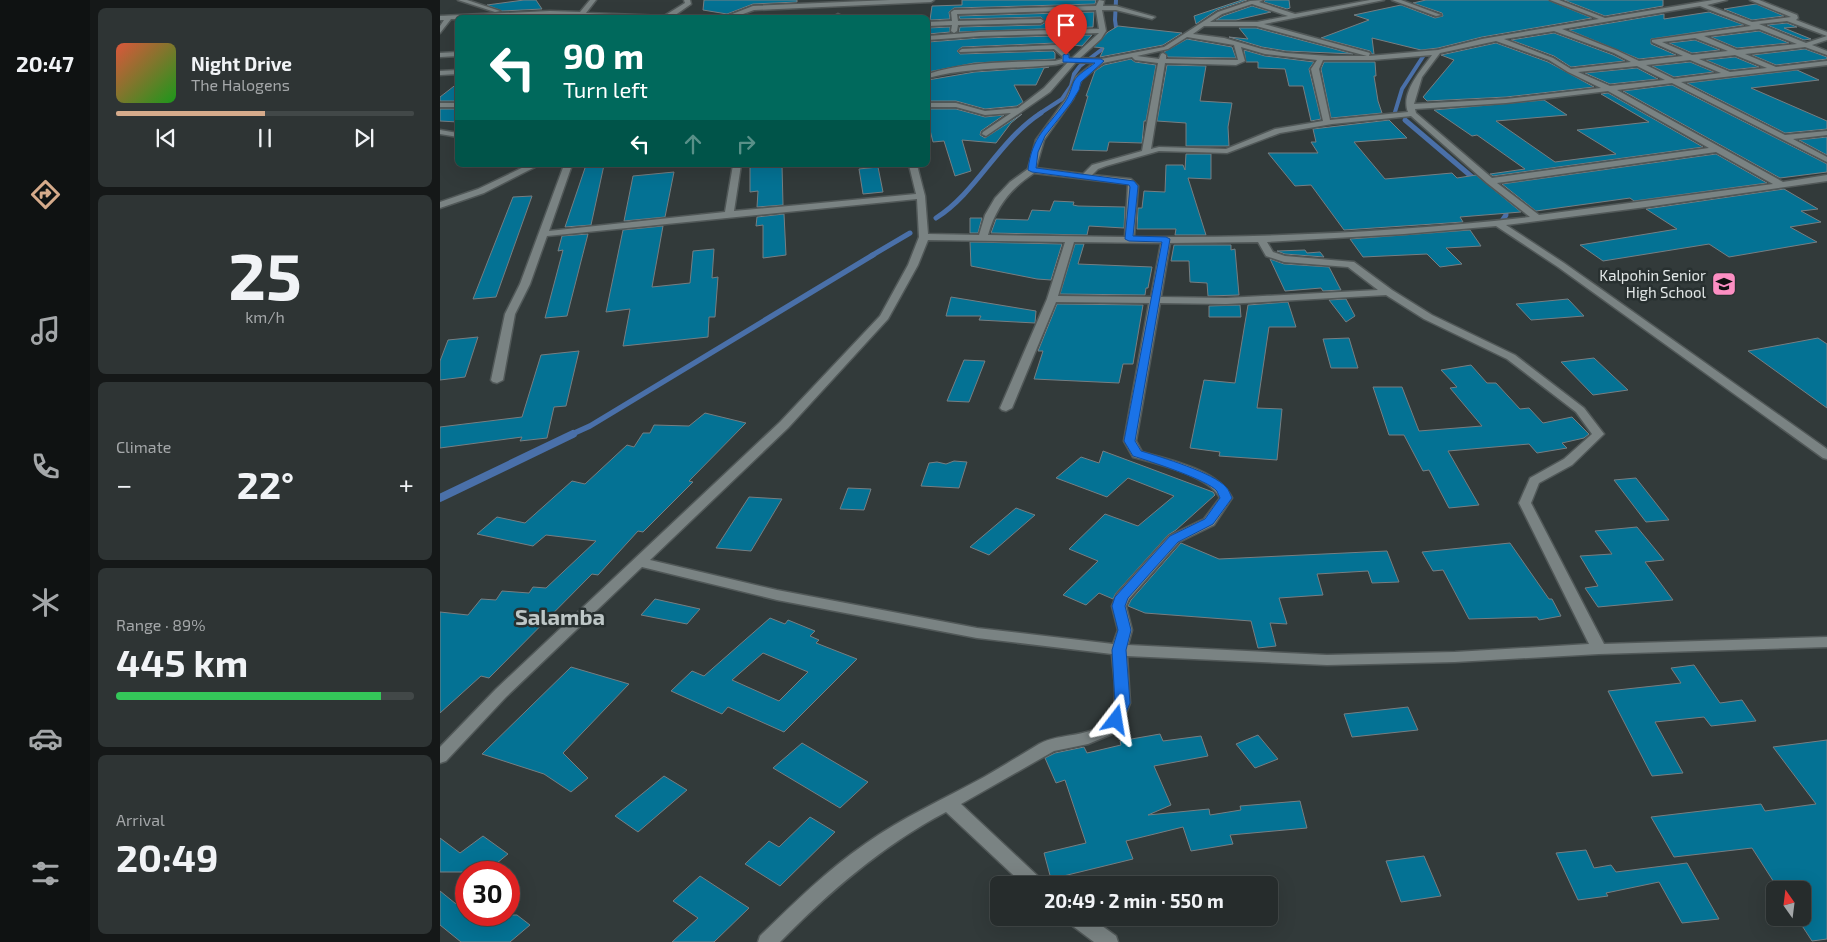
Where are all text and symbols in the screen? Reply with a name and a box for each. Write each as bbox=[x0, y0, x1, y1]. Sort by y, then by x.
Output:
pin bbox=[1045, 4, 1087, 55]
icon: arrive bbox=[1052, 11, 1080, 39]
text: 90 m bbox=[563, 34, 644, 76]
icon: left bbox=[480, 35, 545, 100]
text: 20:47 bbox=[16, 50, 74, 76]
text: Night Drive bbox=[191, 52, 292, 75]
text: The Halogens bbox=[191, 75, 290, 94]
text: Turn left bbox=[563, 76, 648, 102]
icon: previous bbox=[152, 124, 180, 152]
icon: pause bbox=[251, 124, 279, 152]
icon: next bbox=[350, 124, 378, 152]
icon: left bbox=[626, 130, 654, 158]
icon: ahead bbox=[679, 130, 707, 158]
icon: right bbox=[732, 130, 760, 158]
icon: directions bbox=[28, 177, 63, 212]
text: 25 bbox=[228, 235, 302, 313]
place label: Kalpohin Senior High School bbox=[1599, 266, 1707, 301]
school or university icon: Kalpohin Senior High School bbox=[1711, 271, 1737, 297]
text: km/h bbox=[245, 307, 285, 326]
icon: music bbox=[28, 313, 63, 348]
text: Climate bbox=[116, 437, 171, 456]
icon: phone bbox=[28, 449, 63, 484]
text: 22° bbox=[237, 461, 294, 507]
text: − bbox=[116, 467, 132, 501]
text: + bbox=[399, 467, 414, 501]
icon: climate bbox=[28, 585, 63, 620]
district label: Salamba bbox=[515, 603, 605, 629]
text: Range · 89% bbox=[116, 615, 206, 634]
text: 445 km bbox=[116, 639, 248, 685]
position arrow bbox=[1089, 693, 1141, 745]
icon: car bbox=[28, 721, 63, 756]
text: Arrival bbox=[116, 810, 165, 829]
text: 20:49 bbox=[116, 834, 218, 880]
icon: filters bbox=[28, 856, 63, 891]
speed limit sign: 30 bbox=[455, 861, 520, 926]
north arrow bbox=[1766, 881, 1811, 926]
map controls bbox=[1766, 881, 1811, 926]
text: 20:49 · 2 min · 550 m bbox=[1044, 889, 1224, 912]

